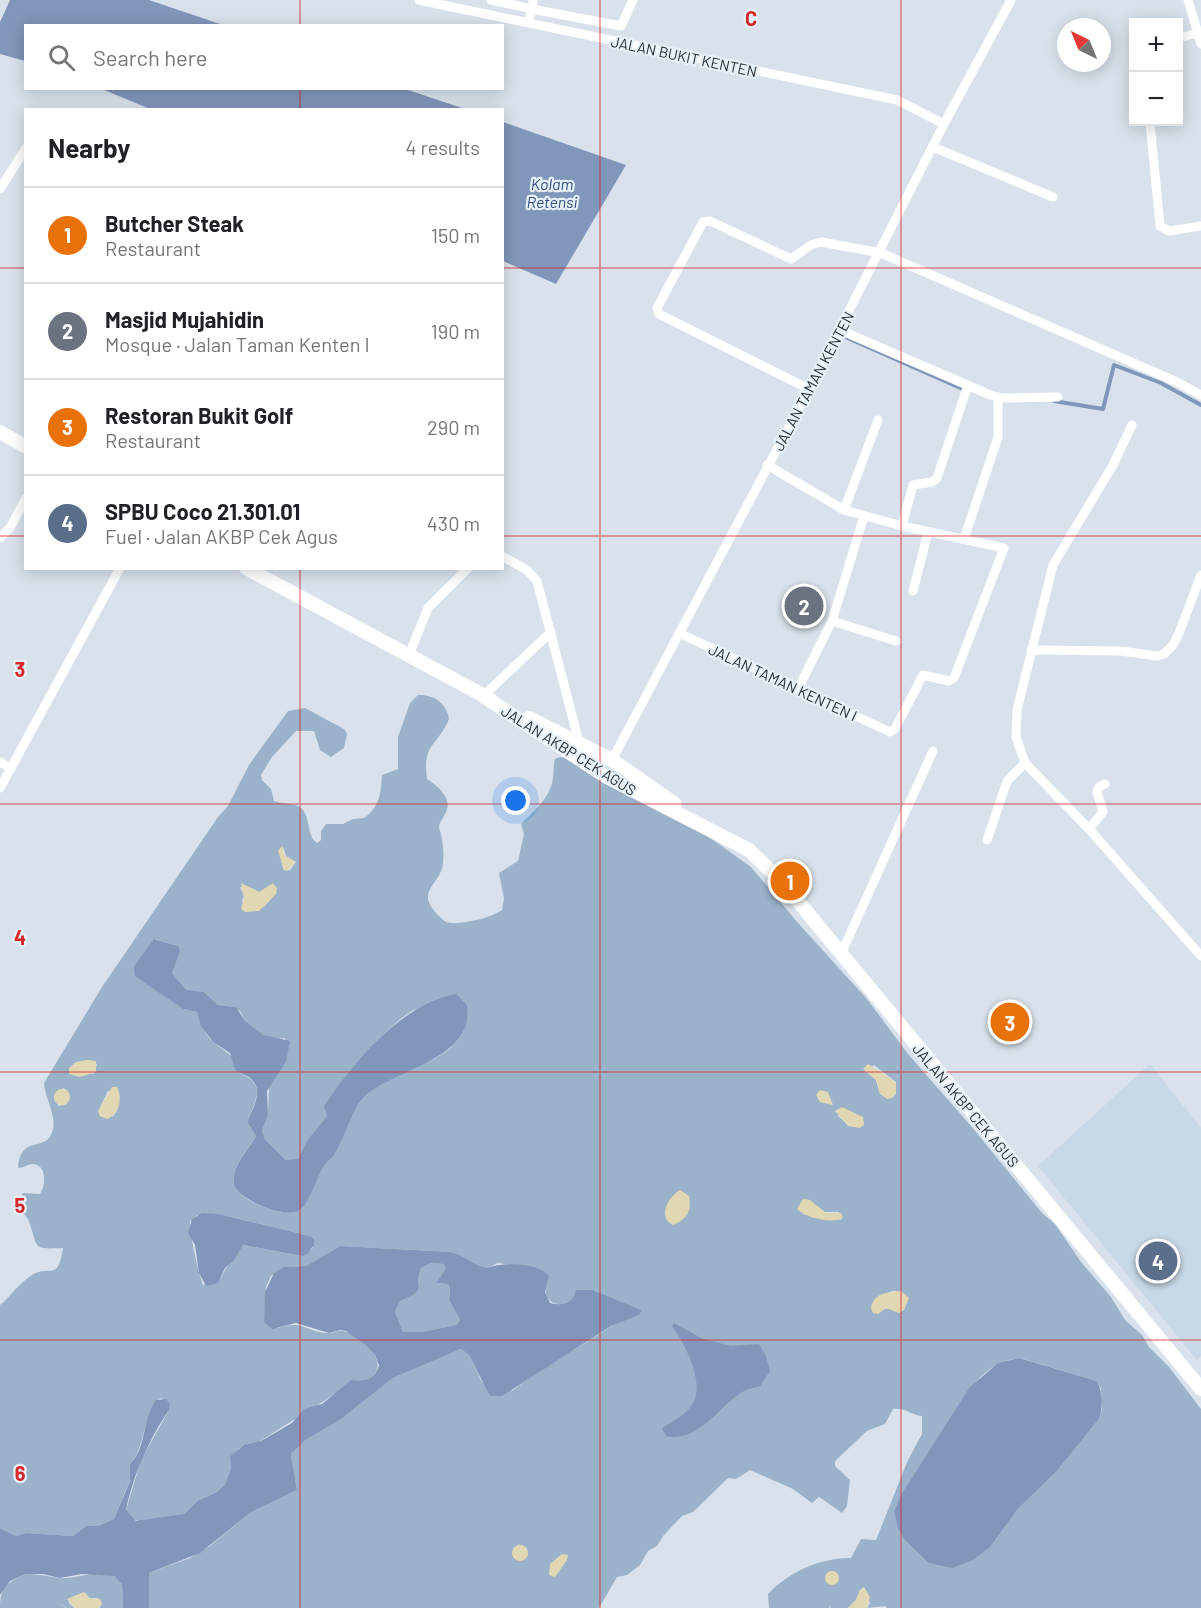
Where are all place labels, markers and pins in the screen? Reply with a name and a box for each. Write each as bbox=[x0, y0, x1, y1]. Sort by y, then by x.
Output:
pin: 2 bbox=[784, 584, 824, 628]
pin: 1 bbox=[770, 858, 810, 904]
pin: 3 bbox=[990, 1000, 1030, 1044]
pin: 4 bbox=[1138, 1238, 1178, 1284]

